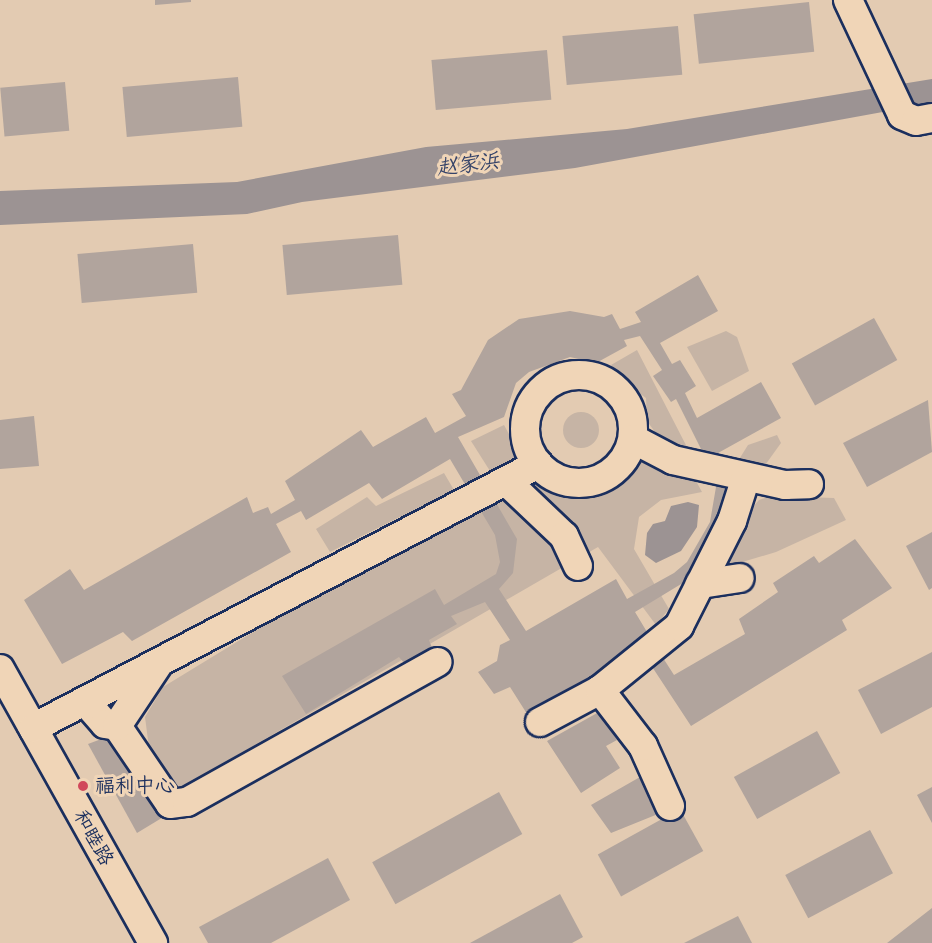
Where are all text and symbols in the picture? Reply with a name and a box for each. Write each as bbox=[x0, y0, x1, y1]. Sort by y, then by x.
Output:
water label: 赵家浜 bbox=[435, 149, 501, 181]
place label: 福利中心 bbox=[95, 774, 175, 798]
marker: 福利中心 bbox=[76, 779, 90, 793]
street label: 和睦路 bbox=[68, 806, 118, 870]

